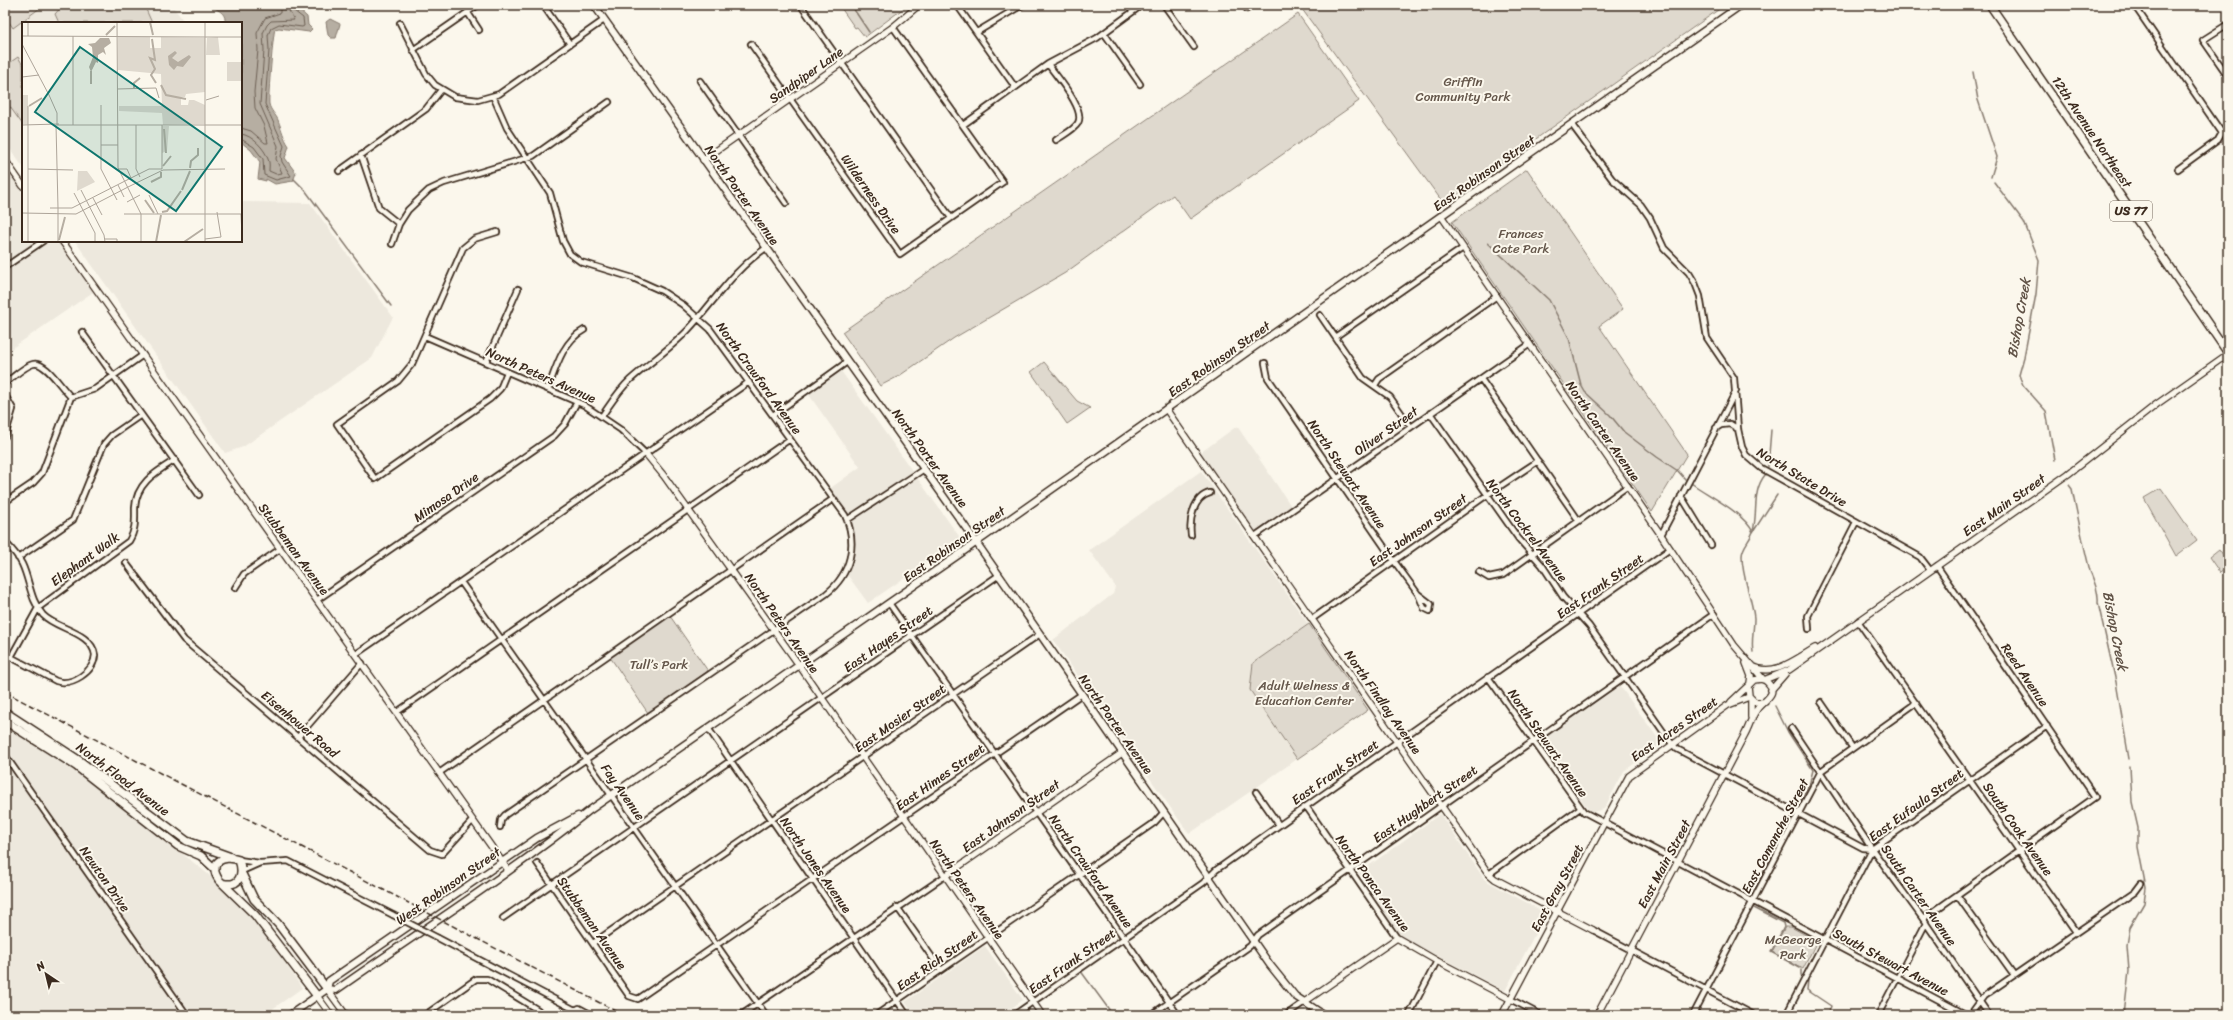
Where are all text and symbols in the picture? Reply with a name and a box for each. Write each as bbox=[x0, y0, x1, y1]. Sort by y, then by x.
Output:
inset map bbox=[22, 22, 242, 242]
street label: Sandpiper Lane bbox=[764, 40, 849, 109]
park label: Griffin Community Park bbox=[1416, 70, 1510, 108]
street label: 12th Avenue Northeast bbox=[2046, 71, 2139, 193]
street label: East Robinson Street bbox=[1428, 128, 1541, 217]
street label: North Porter Avenue bbox=[699, 140, 785, 250]
street label: Wilderness Drive bbox=[835, 149, 907, 239]
road number: US 77 bbox=[2110, 201, 2152, 221]
park label: Frances Cate Park bbox=[1493, 222, 1549, 260]
water label: Bishop Creek bbox=[2000, 275, 2039, 360]
street label: East Robinson Street bbox=[1163, 314, 1276, 403]
street label: North Crawford Avenue bbox=[710, 317, 808, 440]
street label: North Peters Avenue bbox=[482, 340, 600, 410]
street label: North Carter Avenue bbox=[1559, 376, 1647, 486]
street label: Oliver Street bbox=[1349, 400, 1424, 462]
street label: North Porter Avenue bbox=[886, 403, 974, 513]
street label: North Stewart Avenue bbox=[1301, 414, 1393, 534]
street label: North State Drive bbox=[1752, 441, 1852, 513]
street label: Mimosa Drive bbox=[408, 466, 484, 528]
street label: East Main Street bbox=[1957, 467, 2051, 542]
street label: North Cockrel Avenue bbox=[1480, 473, 1574, 587]
street label: East Johnson Street bbox=[1364, 487, 1473, 573]
street label: Stubbeman Avenue bbox=[252, 498, 336, 600]
street label: East Robinson Street bbox=[898, 499, 1011, 588]
street label: Elephant Walk bbox=[45, 526, 125, 592]
street label: East Frank Street bbox=[1551, 547, 1649, 625]
street label: North Peters Avenue bbox=[739, 568, 825, 678]
water label: Bishop Creek bbox=[2095, 589, 2135, 674]
street label: East Hayes Street bbox=[838, 599, 938, 679]
street label: Reed Avenue bbox=[1995, 638, 2055, 712]
street label: North Findlay Avenue bbox=[1338, 645, 1428, 759]
park label: Tull’s Park bbox=[630, 653, 688, 676]
street label: North Porter Avenue bbox=[1073, 669, 1159, 779]
park label: Adult Welness & Education Center bbox=[1255, 674, 1354, 712]
street label: East Mosier Street bbox=[849, 677, 951, 758]
street label: Eisenhower Road bbox=[256, 684, 345, 764]
street label: North Stewart Avenue bbox=[1502, 684, 1595, 803]
street label: East Acres Street bbox=[1625, 690, 1723, 768]
street label: East Frank Street bbox=[1286, 733, 1384, 811]
street label: North Flood Avenue bbox=[71, 736, 175, 822]
street label: East Himes Street bbox=[890, 737, 990, 817]
street label: Fay Avenue bbox=[595, 758, 651, 826]
street label: East Hughbert Street bbox=[1368, 759, 1483, 849]
street label: East Eufaula Street bbox=[1863, 762, 1969, 848]
street label: East Johnson Street bbox=[957, 773, 1066, 859]
street label: East Comanche Street bbox=[1735, 774, 1815, 898]
street label: South Cook Avenue bbox=[1977, 777, 2059, 881]
street label: North Crawford Avenue bbox=[1043, 809, 1139, 933]
street label: North Jones Avenue bbox=[774, 812, 858, 918]
street label: East Main Street bbox=[1631, 815, 1697, 913]
street label: North Ponca Avenue bbox=[1330, 829, 1416, 937]
street label: North Peters Avenue bbox=[924, 834, 1010, 944]
street label: South Carter Avenue bbox=[1875, 839, 1963, 951]
street label: East Gray Street bbox=[1524, 840, 1590, 936]
street label: Newton Drive bbox=[74, 841, 137, 917]
street label: West Robinson Street bbox=[391, 841, 506, 931]
street label: Stubbeman Avenue bbox=[551, 871, 633, 975]
street label: East Frank Street bbox=[1023, 922, 1121, 1000]
street label: South Stewart Avenue bbox=[1829, 922, 1953, 1002]
street label: East Rich Street bbox=[891, 923, 983, 997]
park label: McGeorge Park bbox=[1765, 928, 1821, 966]
north arrow bbox=[26, 954, 66, 994]
text: N bbox=[31, 956, 49, 977]

